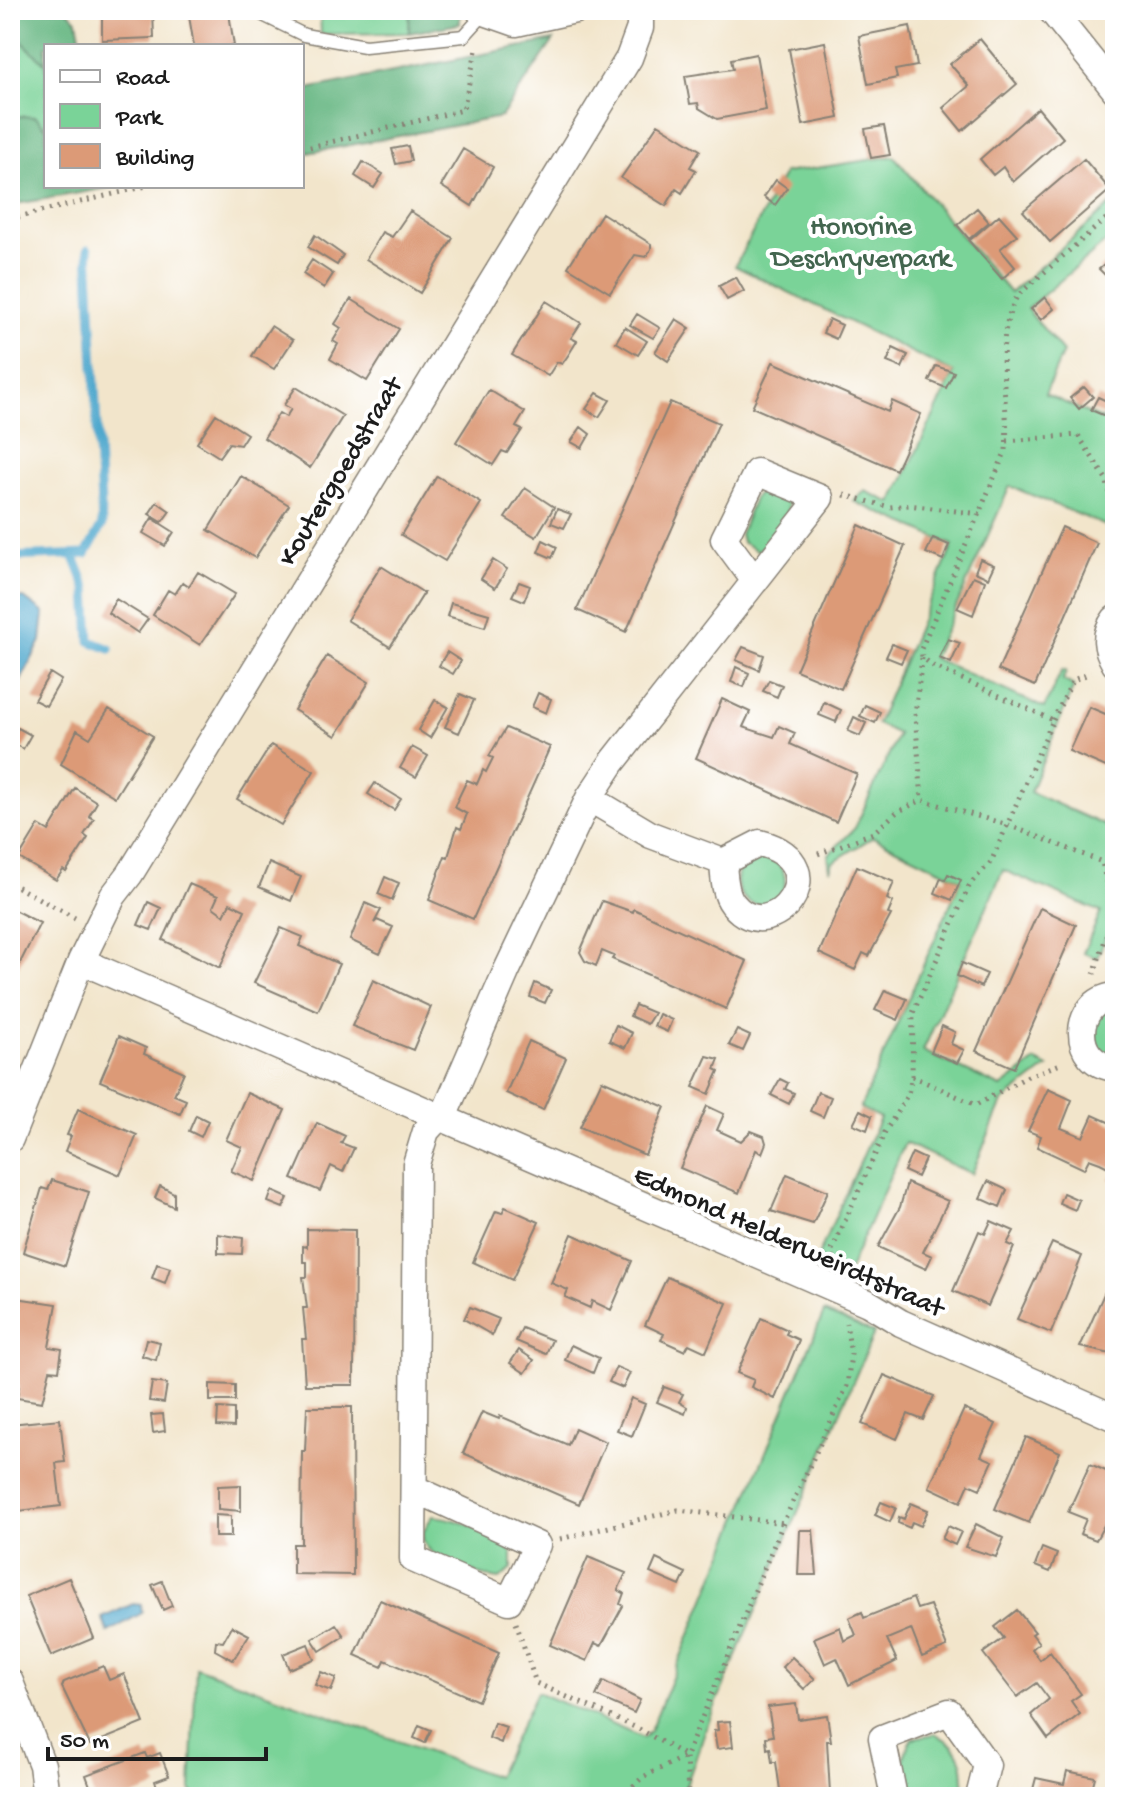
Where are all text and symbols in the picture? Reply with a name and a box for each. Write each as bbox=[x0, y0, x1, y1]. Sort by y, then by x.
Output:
legend bbox=[44, 44, 304, 188]
text: Road bbox=[116, 65, 170, 94]
text: Park bbox=[115, 105, 164, 134]
text: Building bbox=[115, 145, 194, 174]
park label: Honorine Deschryverpark bbox=[769, 212, 953, 277]
street label: Koutergoedstraat bbox=[273, 370, 413, 573]
street label: Edmond Helderweirdtstraat bbox=[628, 1160, 951, 1328]
scale bar bbox=[48, 1711, 266, 1761]
text: 50 m bbox=[60, 1728, 109, 1757]

